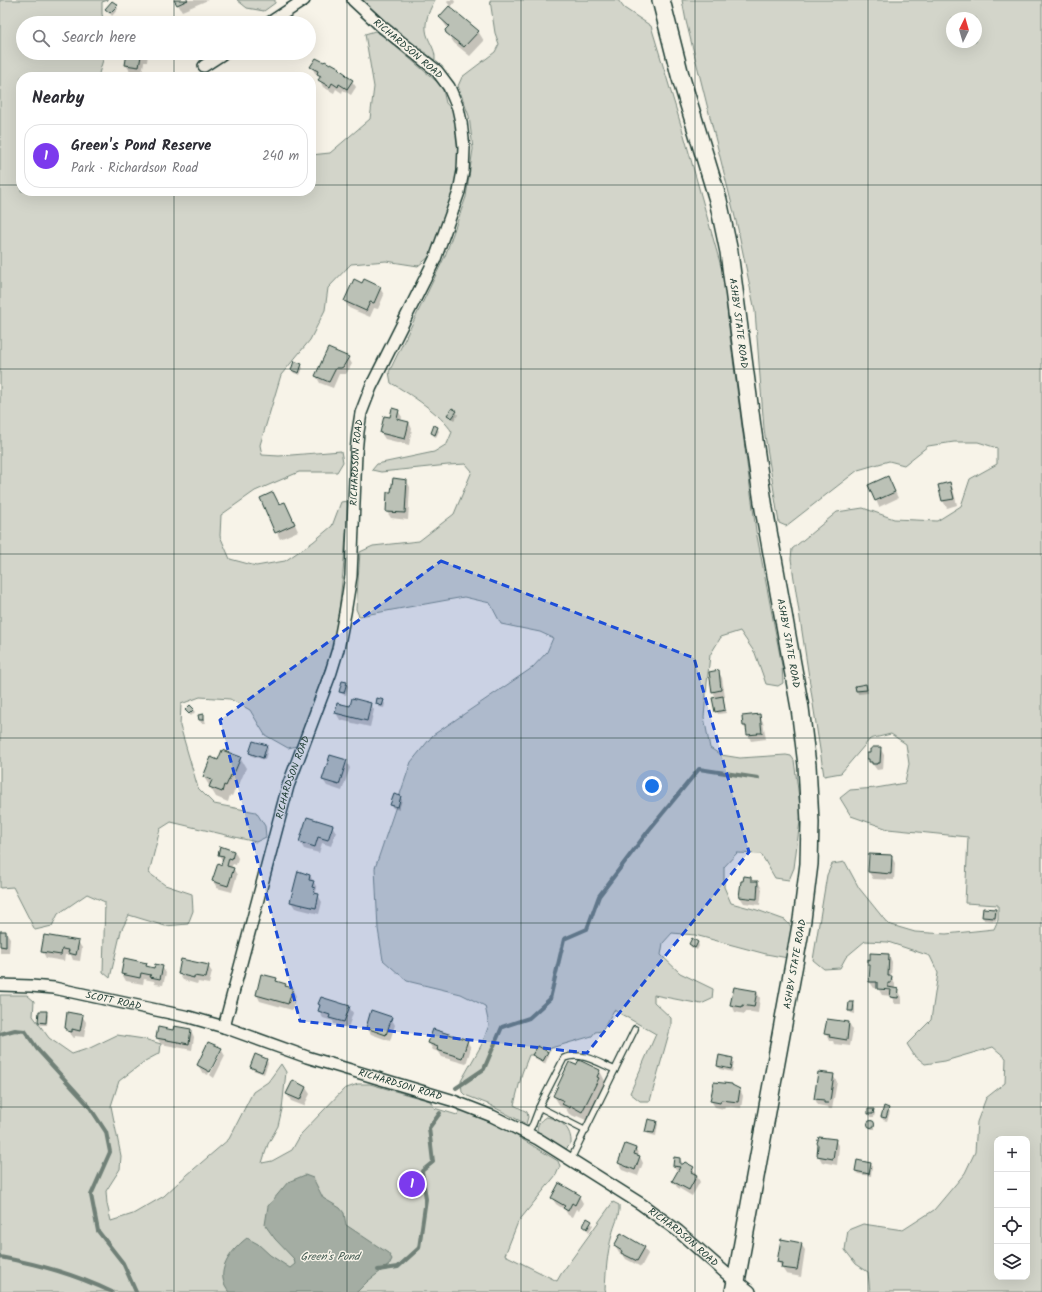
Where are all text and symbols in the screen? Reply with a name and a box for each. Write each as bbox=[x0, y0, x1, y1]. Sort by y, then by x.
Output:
north arrow bbox=[946, 12, 982, 48]
street label: RICHARDSON ROAD bbox=[370, 15, 447, 83]
search box bbox=[16, 16, 316, 60]
text: Search here bbox=[62, 26, 136, 50]
icon: search bbox=[30, 27, 52, 49]
text: Nearby bbox=[32, 85, 84, 112]
text: Green's Pond Reserve bbox=[71, 134, 211, 158]
text: 1 bbox=[44, 146, 48, 167]
text: 240 m bbox=[262, 146, 299, 167]
text: Park · Richardson Road bbox=[71, 158, 198, 179]
street label: ASHBY STATE ROAD bbox=[725, 277, 752, 370]
street label: RICHARDSON ROAD bbox=[346, 418, 368, 506]
street label: ASHBY STATE ROAD bbox=[772, 597, 804, 690]
street label: RICHARDSON ROAD bbox=[272, 733, 314, 821]
your location bbox=[642, 776, 662, 796]
street label: ASHBY STATE ROAD bbox=[779, 917, 811, 1010]
street label: SCOTT ROAD bbox=[84, 987, 143, 1015]
street label: RICHARDSON ROAD bbox=[356, 1065, 445, 1105]
map controls bbox=[994, 1136, 1030, 1280]
button: + bbox=[994, 1136, 1030, 1172]
pin: 1 bbox=[399, 1169, 425, 1199]
button: − bbox=[994, 1172, 1030, 1208]
street label: RICHARDSON ROAD bbox=[645, 1204, 722, 1271]
button: locate bbox=[994, 1208, 1030, 1244]
button: layers bbox=[994, 1244, 1030, 1280]
water label: Green's Pond bbox=[300, 1248, 362, 1266]

